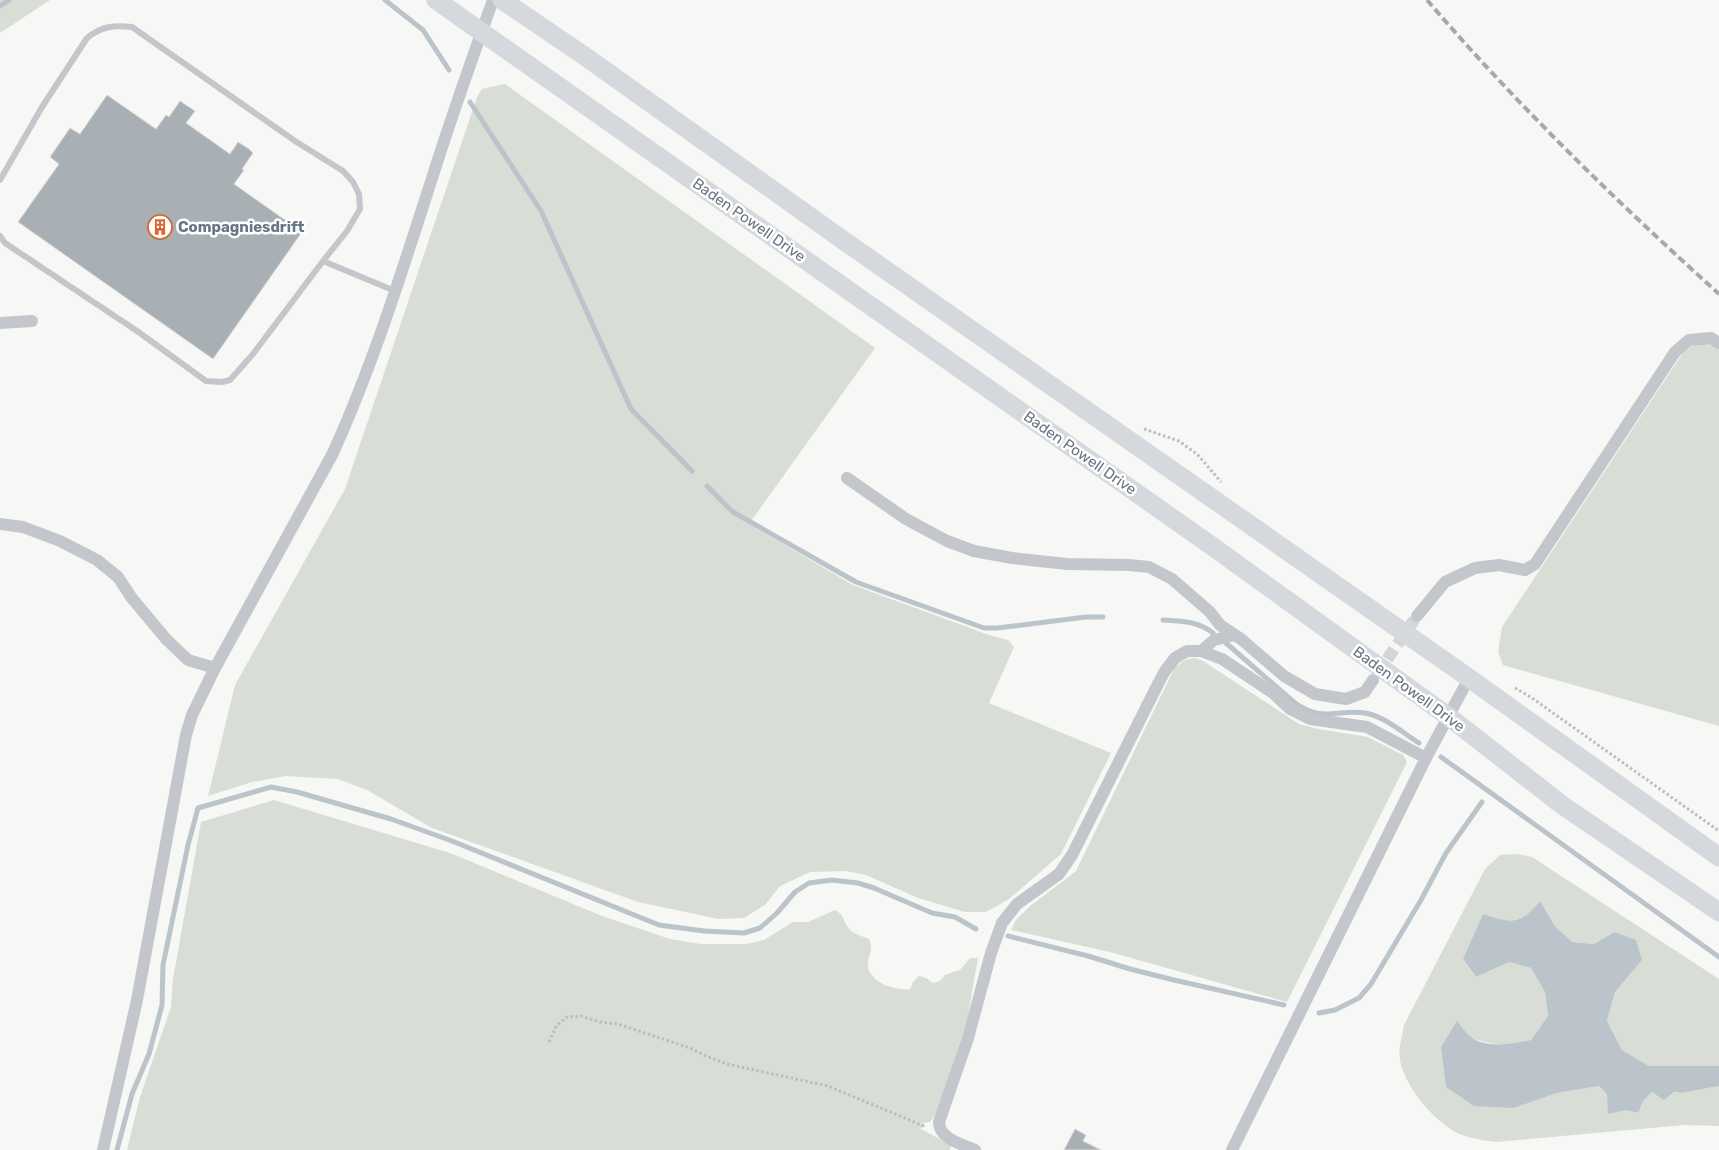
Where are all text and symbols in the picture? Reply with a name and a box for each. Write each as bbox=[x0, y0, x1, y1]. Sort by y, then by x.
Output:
street label: Baden Powell Drive bbox=[689, 174, 809, 266]
building icon: Compagniesdrift bbox=[147, 214, 173, 240]
place label: Compagniesdrift bbox=[178, 218, 305, 236]
street label: Baden Powell Drive bbox=[1020, 407, 1140, 499]
street label: Baden Powell Drive bbox=[1350, 642, 1468, 736]

